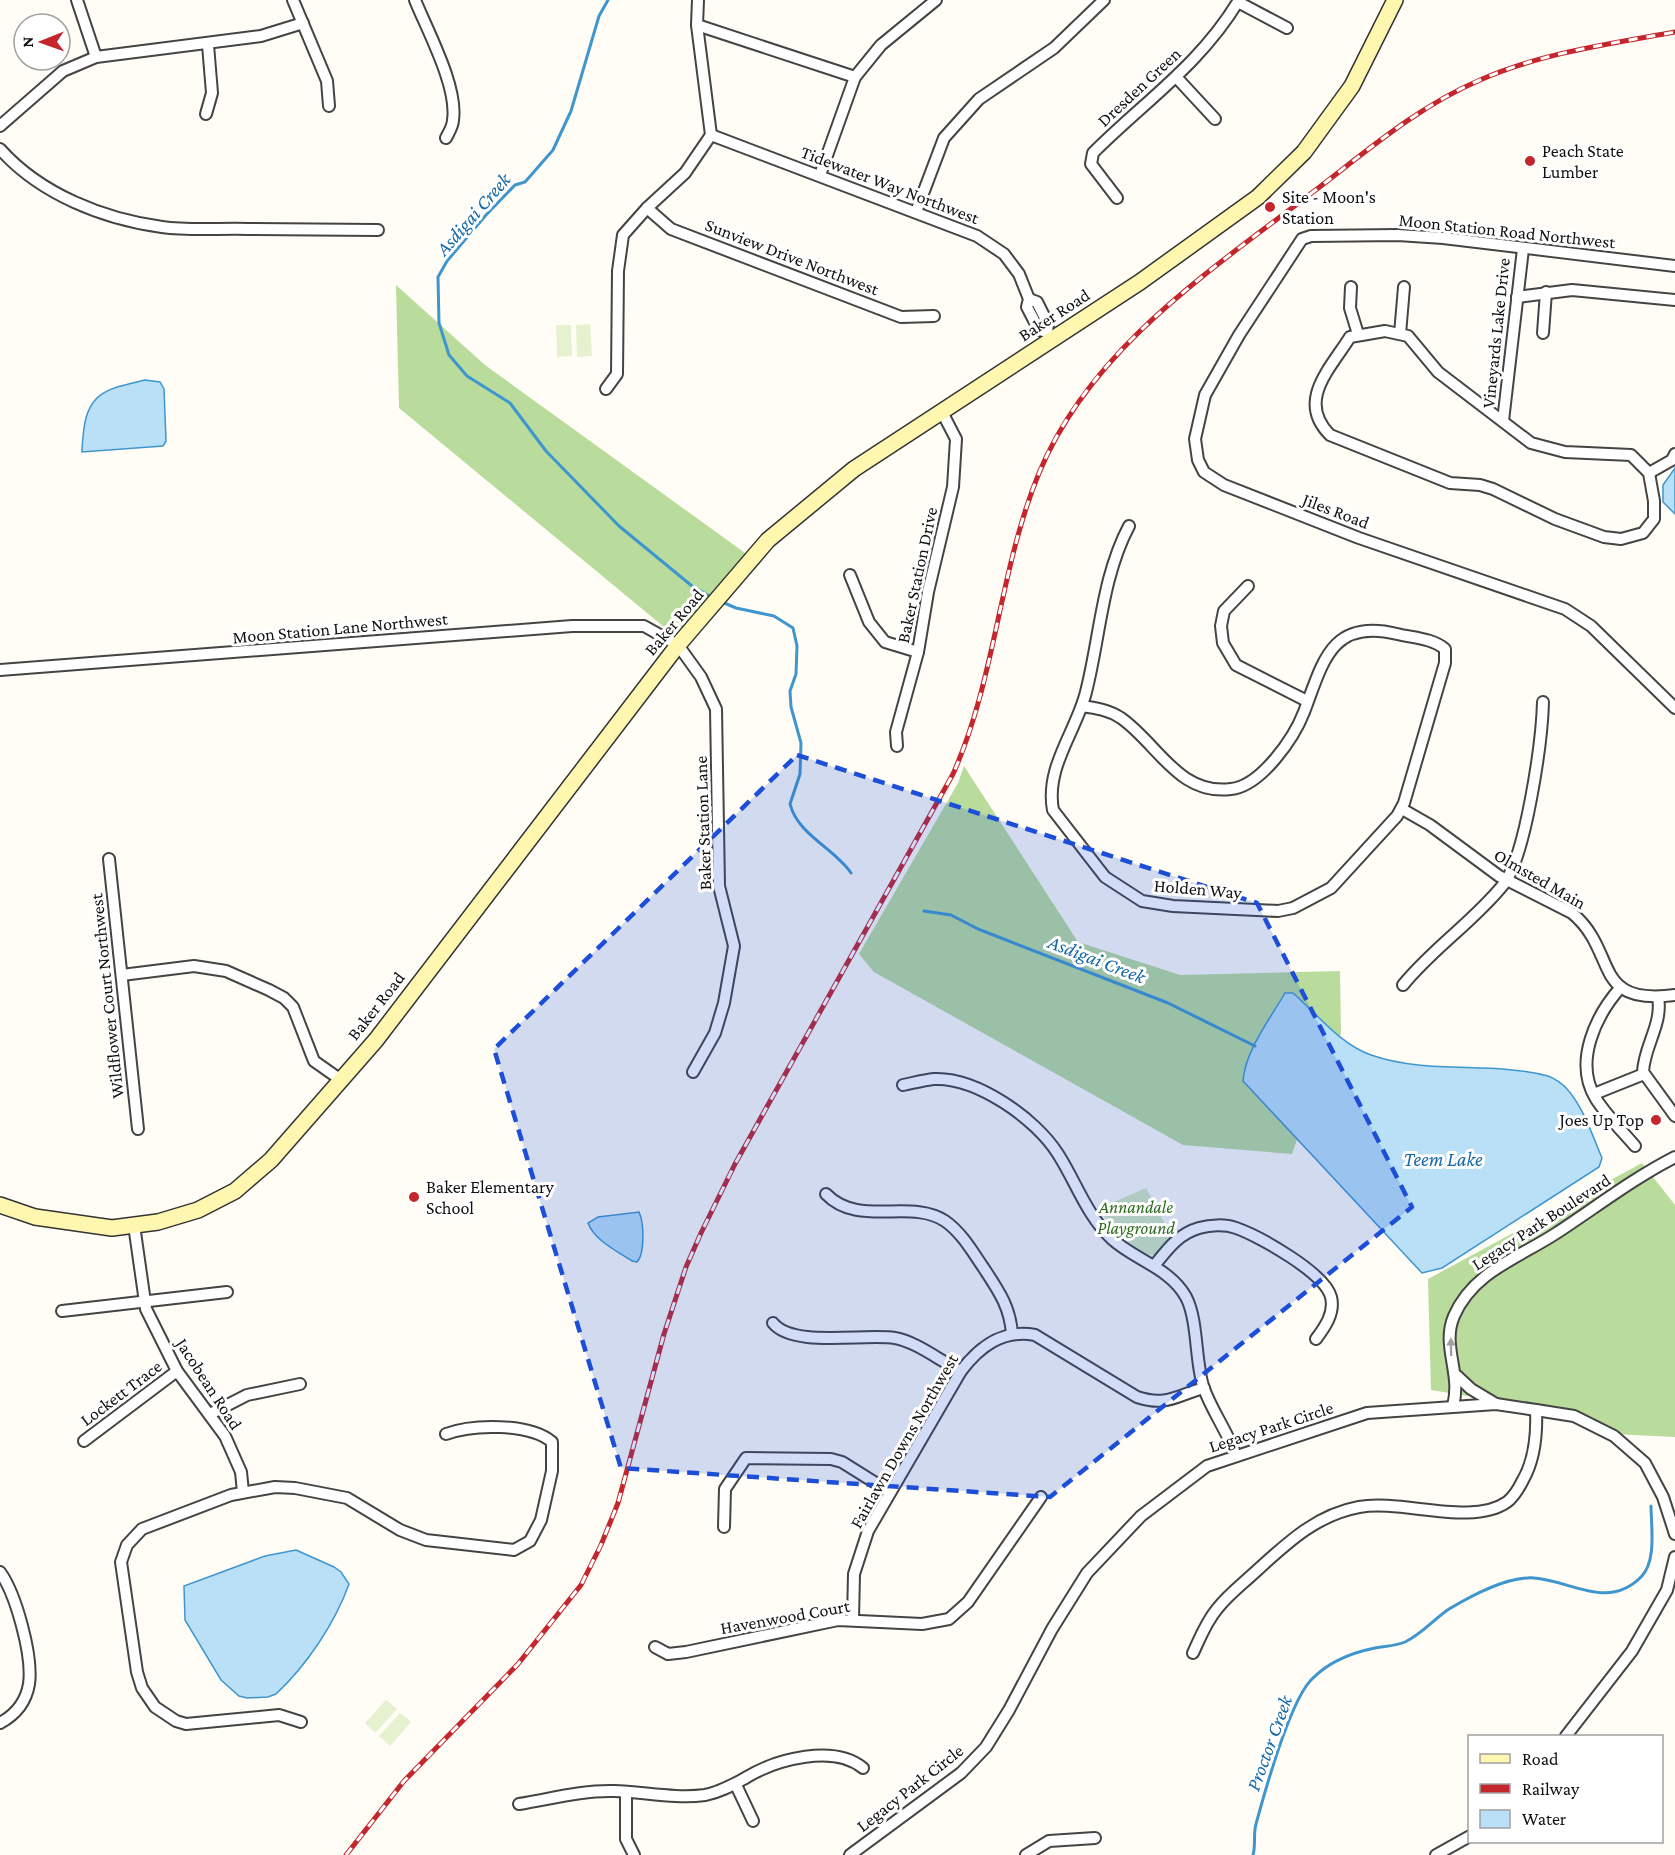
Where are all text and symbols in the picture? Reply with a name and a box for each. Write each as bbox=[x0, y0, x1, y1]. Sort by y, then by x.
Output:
north arrow bbox=[12, 12, 72, 72]
text: N bbox=[19, 37, 36, 48]
street label: Dresden Green bbox=[1093, 43, 1185, 131]
place label: Peach State Lumber bbox=[1542, 141, 1624, 182]
street label: Tidewater Way Northwest bbox=[798, 142, 983, 229]
marker: Peach State Lumber bbox=[1523, 154, 1537, 168]
water label: Asdigai Creek bbox=[431, 167, 516, 261]
place label: Site - Moon's Station bbox=[1282, 187, 1376, 228]
marker: Site - Moon's Station bbox=[1263, 200, 1277, 214]
street label: Moon Station Road Northwest bbox=[1398, 210, 1617, 252]
street label: Sunview Drive Northwest bbox=[702, 215, 883, 300]
street label: Vineyards Lake Drive bbox=[1478, 257, 1514, 409]
street label: Baker Road bbox=[1015, 284, 1094, 345]
street label: Jiles Road bbox=[1298, 488, 1373, 533]
street label: Baker Station Drive bbox=[893, 505, 941, 645]
street label: Baker Road bbox=[640, 584, 708, 659]
street label: Moon Station Lane Northwest bbox=[232, 609, 450, 647]
street label: Baker Station Lane bbox=[691, 755, 715, 891]
street label: Olmsted Main bbox=[1491, 845, 1590, 913]
street label: Holden Way bbox=[1153, 875, 1243, 903]
street label: Wildflower Court Northwest bbox=[86, 891, 128, 1099]
water label: Asdigai Creek bbox=[1044, 930, 1150, 989]
street label: Baker Road bbox=[343, 968, 409, 1044]
place label: Joes Up Top bbox=[1557, 1110, 1644, 1130]
marker: Joes Up Top bbox=[1649, 1113, 1663, 1127]
water label: Teem Lake bbox=[1403, 1148, 1483, 1170]
street label: Legacy Park Boulevard bbox=[1468, 1169, 1614, 1274]
place label: Baker Elementary School bbox=[426, 1177, 554, 1218]
marker: Baker Elementary School bbox=[407, 1190, 421, 1204]
park label: Annandale Playground bbox=[1097, 1197, 1175, 1238]
street label: Jacobean Road bbox=[171, 1333, 246, 1434]
one-way arrow bbox=[1446, 1338, 1455, 1357]
street label: Fairlawn Downs Northwest bbox=[846, 1349, 963, 1532]
street label: Lockett Trace bbox=[76, 1356, 166, 1430]
street label: Legacy Park Circle bbox=[1206, 1397, 1336, 1457]
street label: Havenwood Court bbox=[719, 1596, 852, 1638]
water label: Proctor Creek bbox=[1242, 1691, 1297, 1794]
legend bbox=[1468, 1735, 1663, 1843]
street label: Legacy Park Circle bbox=[853, 1740, 967, 1836]
text: Road bbox=[1522, 1749, 1559, 1769]
text: Railway bbox=[1522, 1779, 1580, 1799]
text: Water bbox=[1522, 1809, 1567, 1829]

